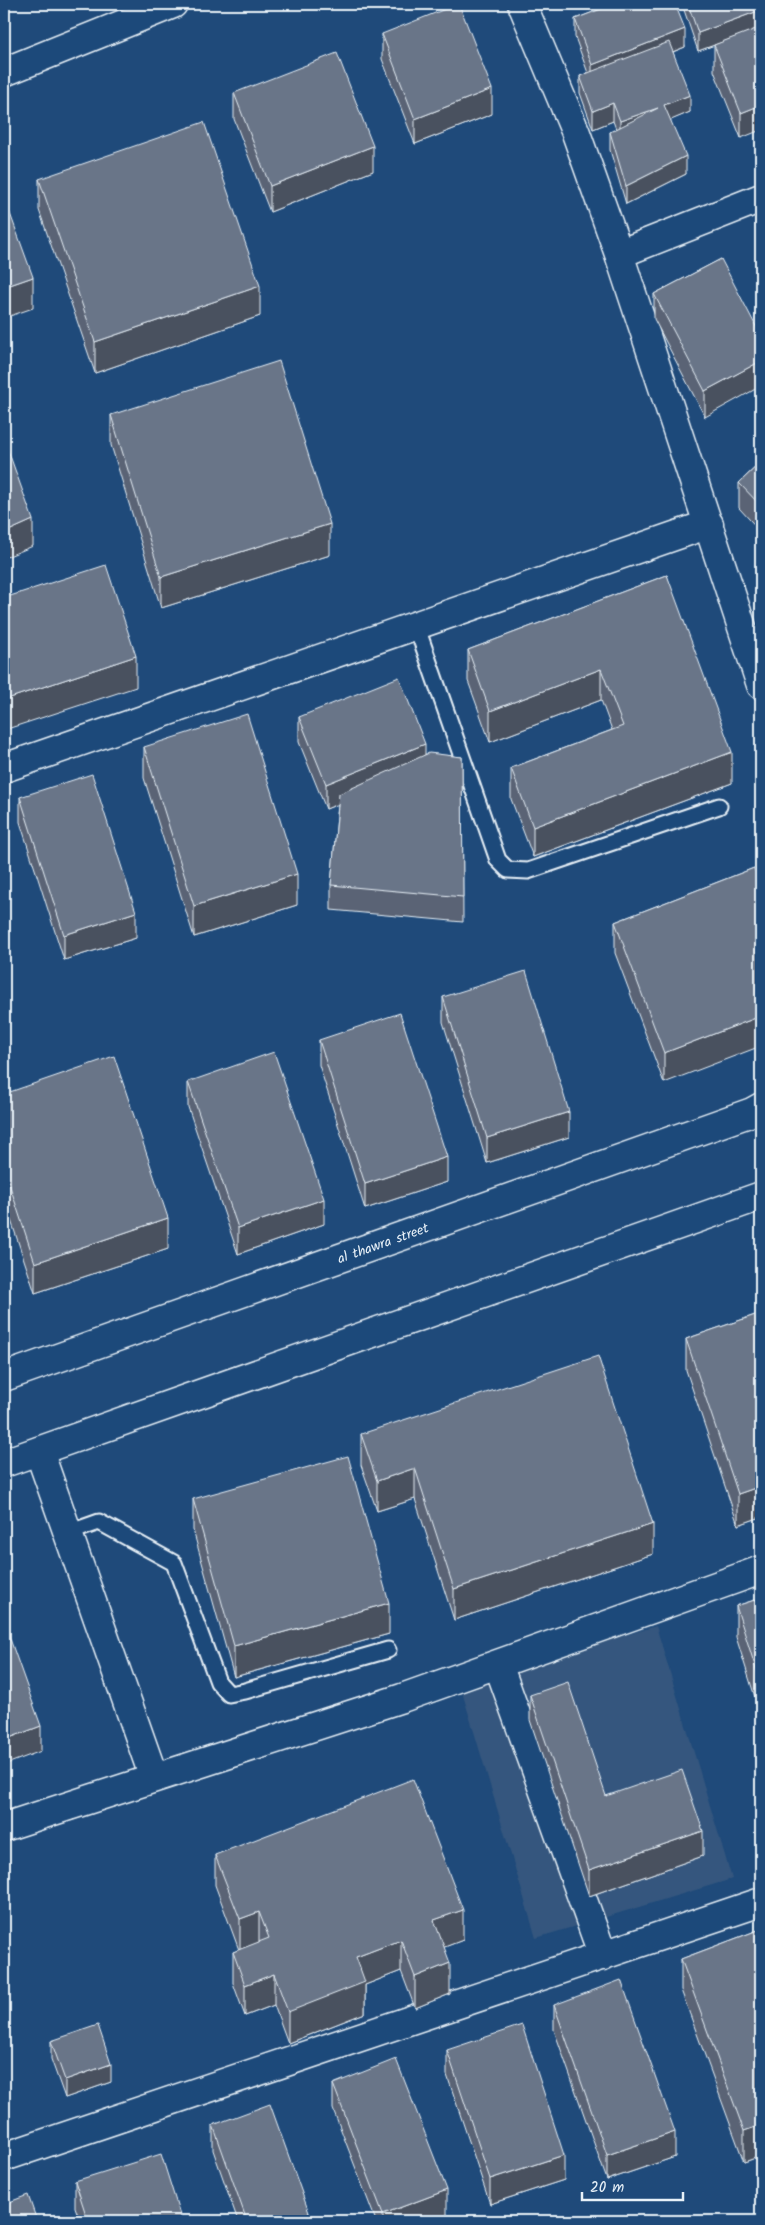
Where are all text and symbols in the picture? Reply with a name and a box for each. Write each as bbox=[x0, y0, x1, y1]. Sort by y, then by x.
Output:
street label: al thawra street bbox=[335, 1217, 432, 1270]
scale bar bbox=[582, 2170, 684, 2202]
text: 20 m bbox=[590, 2176, 624, 2200]

